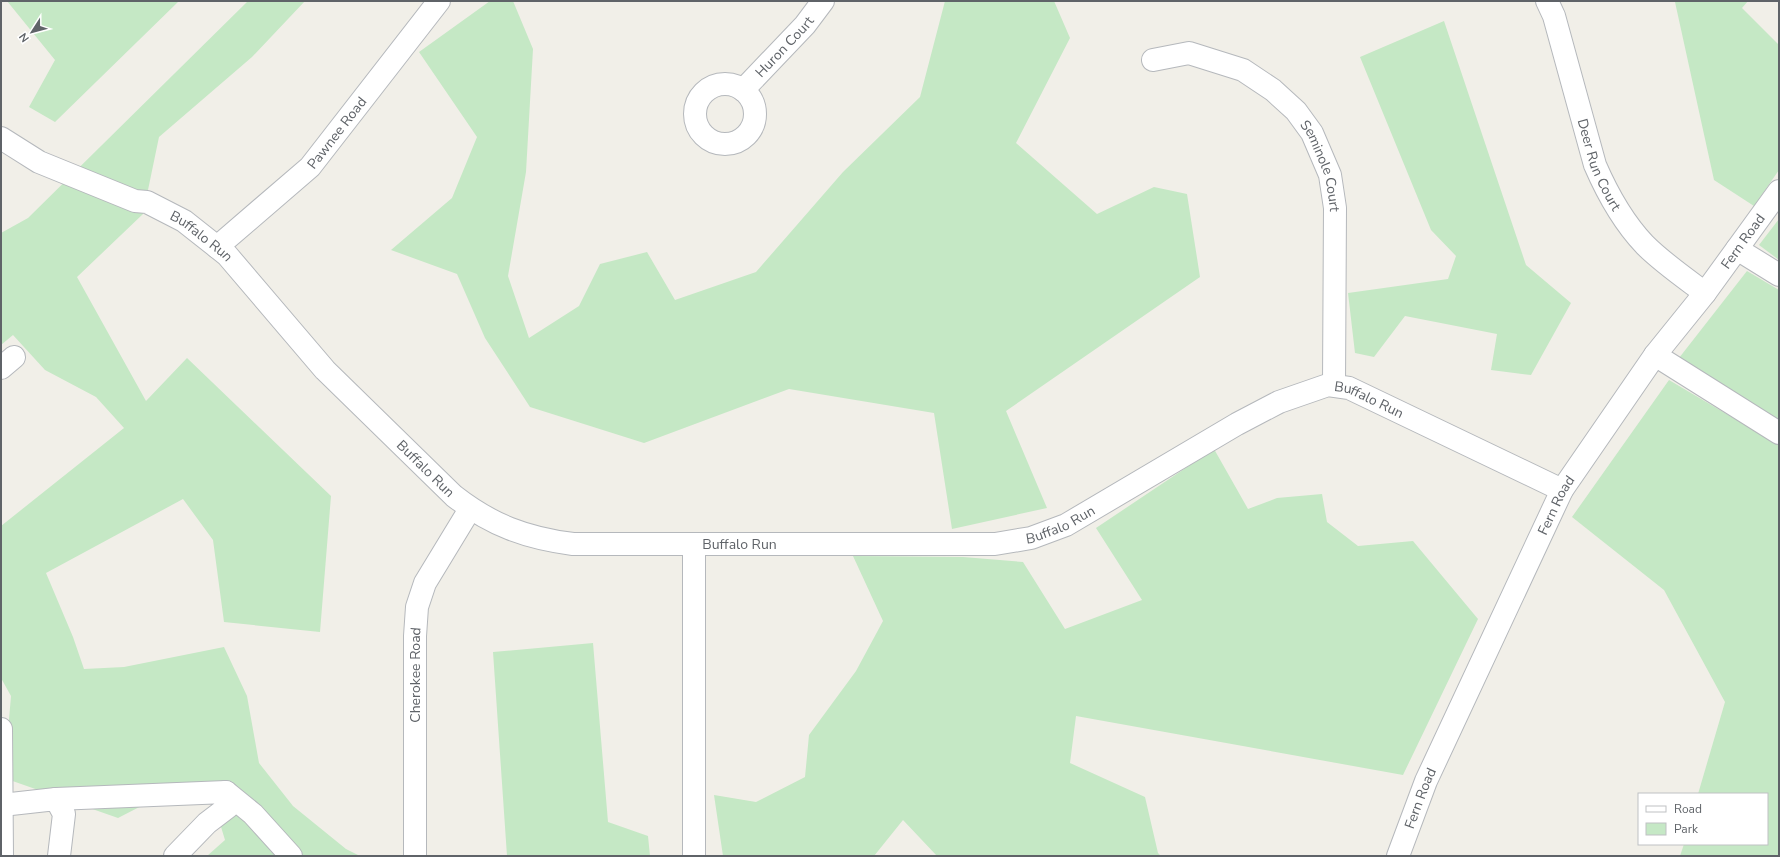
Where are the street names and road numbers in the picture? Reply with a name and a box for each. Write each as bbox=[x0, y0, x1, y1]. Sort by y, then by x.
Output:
street label: Huron Court bbox=[751, 12, 818, 81]
street label: Pawnee Road bbox=[302, 93, 371, 173]
street label: Seminole Court bbox=[1296, 116, 1345, 212]
street label: Deer Run Court bbox=[1573, 116, 1626, 214]
street label: Buffalo Run bbox=[167, 206, 238, 265]
street label: Fern Road bbox=[1716, 210, 1769, 273]
street label: Buffalo Run bbox=[1333, 377, 1407, 422]
street label: Buffalo Run bbox=[393, 436, 459, 501]
street label: Fern Road bbox=[1533, 472, 1579, 538]
street label: Buffalo Run bbox=[1024, 501, 1098, 548]
street label: Buffalo Run bbox=[702, 535, 777, 554]
street label: Cherokee Road bbox=[406, 627, 425, 723]
street label: Fern Road bbox=[1400, 764, 1441, 831]

